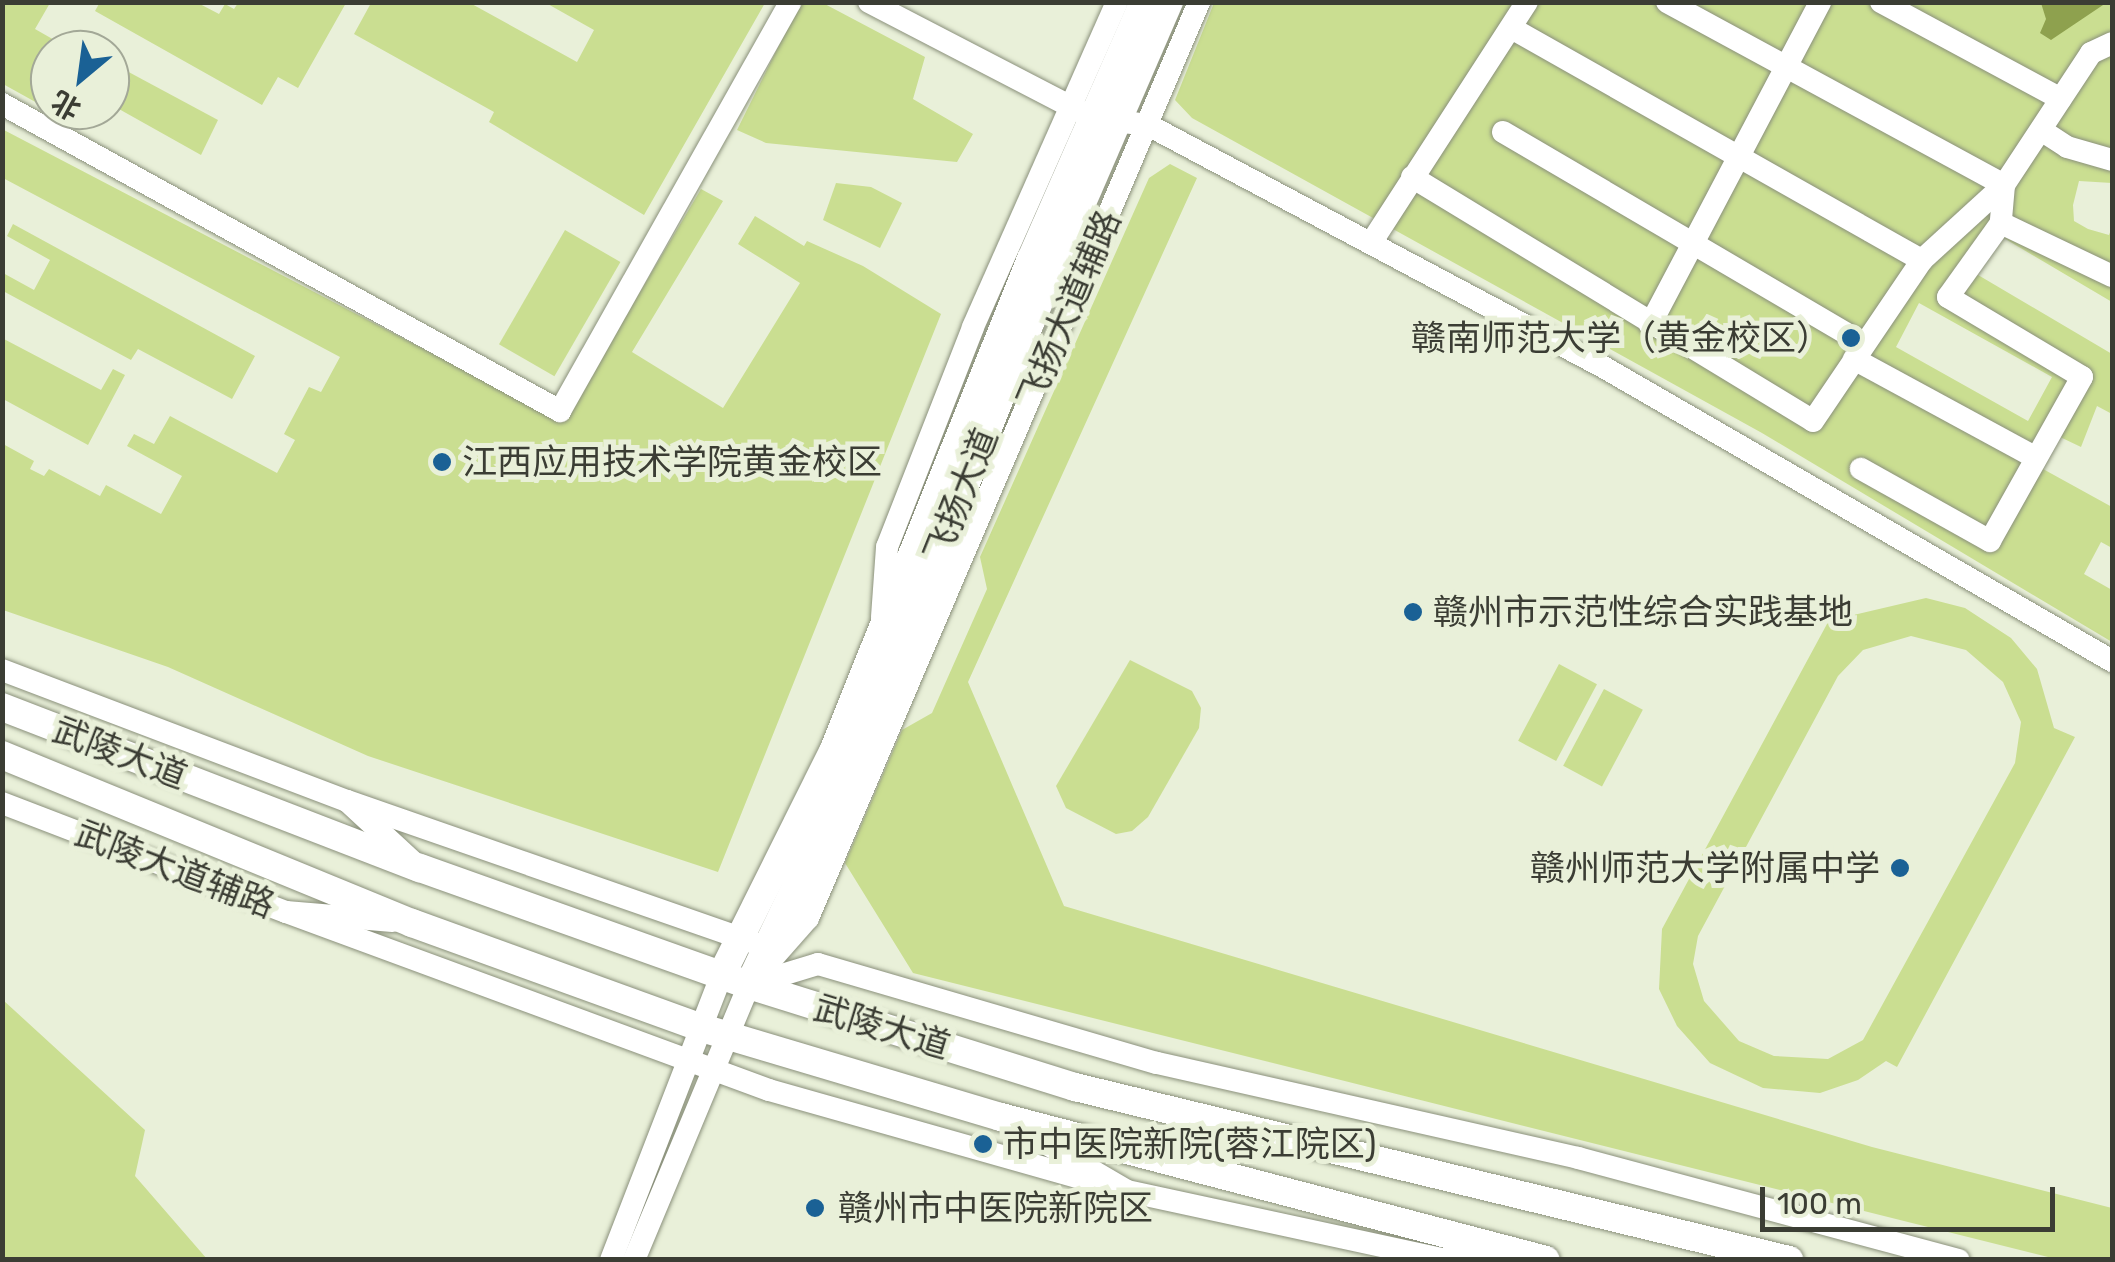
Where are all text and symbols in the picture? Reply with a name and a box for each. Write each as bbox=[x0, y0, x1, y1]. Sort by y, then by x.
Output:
north arrow bbox=[30, 30, 130, 130]
text: 北 bbox=[46, 84, 86, 126]
street label: 飞扬大道辅路 bbox=[1009, 204, 1129, 414]
place label: 赣南师范大学（黄金校区） bbox=[1411, 317, 1831, 359]
marker: 赣南师范大学（黄金校区） bbox=[1840, 327, 1862, 349]
street label: 飞扬大道 bbox=[915, 422, 1007, 568]
place label: 江西应用技术学院黄金校区 bbox=[462, 441, 882, 483]
marker: 江西应用技术学院黄金校区 bbox=[431, 451, 453, 473]
place label: 赣州市示范性综合实践基地 bbox=[1433, 591, 1853, 633]
marker: 赣州市示范性综合实践基地 bbox=[1402, 601, 1424, 623]
street label: 武陵大道 bbox=[47, 708, 193, 798]
street label: 武陵大道辅路 bbox=[69, 812, 281, 926]
place label: 赣州师范大学附属中学 bbox=[1530, 847, 1880, 889]
marker: 赣州师范大学附属中学 bbox=[1889, 857, 1911, 879]
street label: 武陵大道 bbox=[809, 986, 955, 1068]
place label: 市中医院新院(蓉江院区) bbox=[1003, 1123, 1377, 1165]
marker: 市中医院新院(蓉江院区) bbox=[972, 1133, 994, 1155]
scale bar bbox=[1765, 1167, 2060, 1229]
text: 100 m bbox=[1777, 1186, 1862, 1222]
place label: 赣州市中医院新院区 bbox=[838, 1187, 1153, 1229]
marker: 赣州市中医院新院区 bbox=[802, 1195, 828, 1221]

